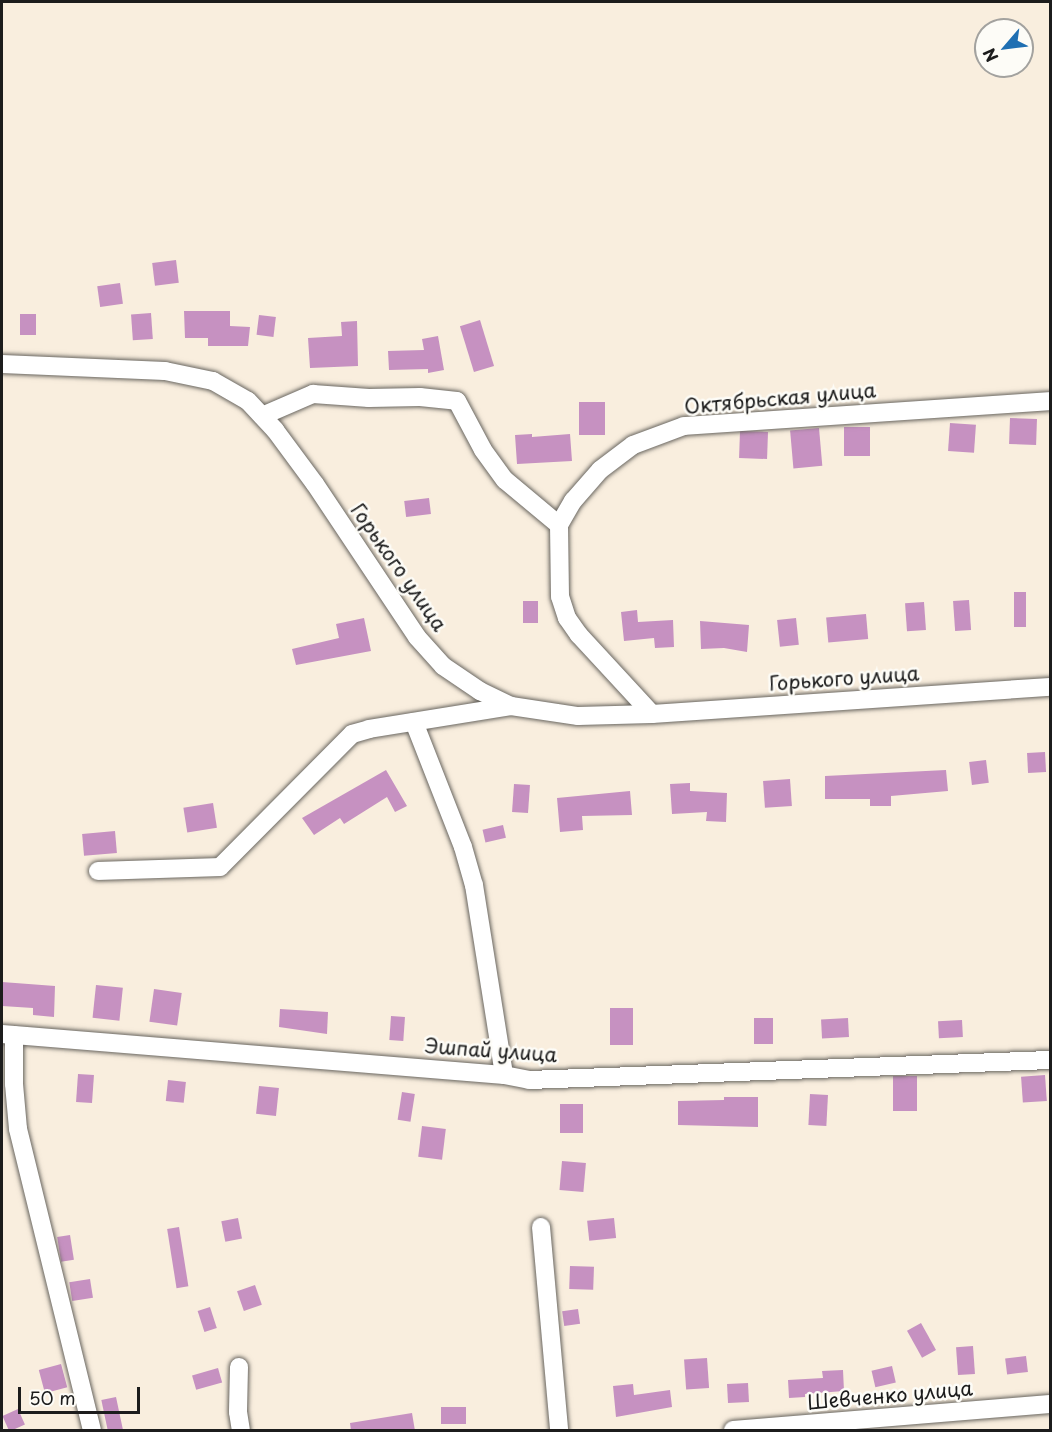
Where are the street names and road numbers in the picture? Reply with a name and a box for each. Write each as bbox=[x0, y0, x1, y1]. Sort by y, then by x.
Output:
street label: Октябрьская улица bbox=[682, 378, 878, 418]
street label: Горького улица bbox=[346, 498, 452, 636]
street label: Горького улица bbox=[768, 661, 920, 695]
street label: Эшпай улица bbox=[423, 1033, 559, 1067]
street label: Шевченко улица bbox=[806, 1376, 974, 1414]

